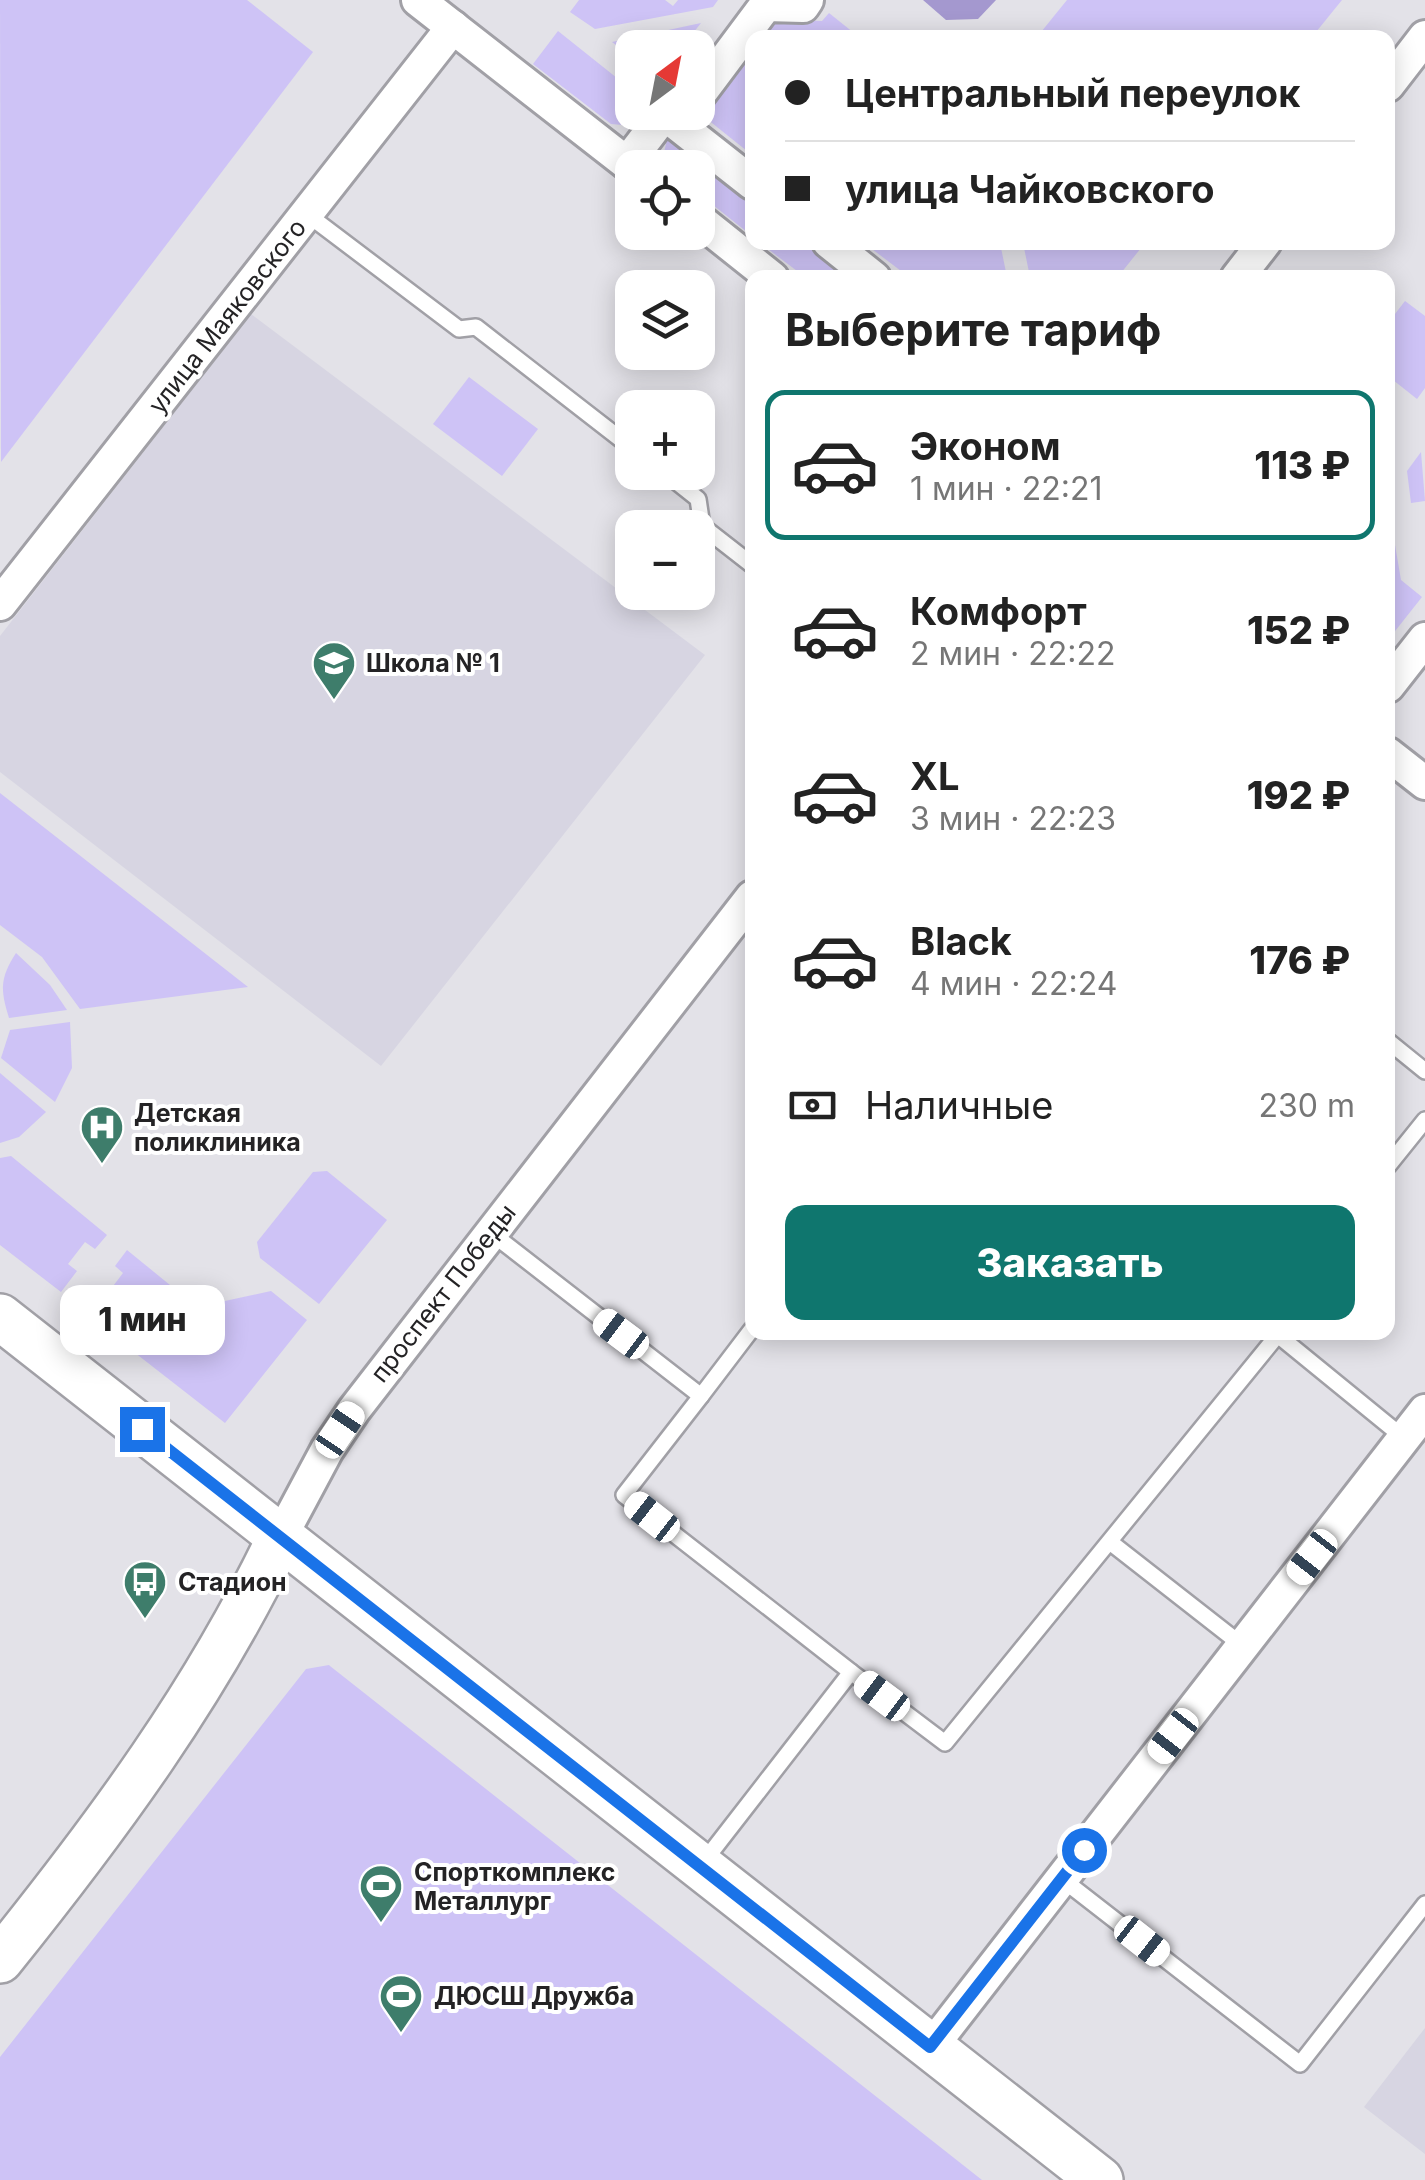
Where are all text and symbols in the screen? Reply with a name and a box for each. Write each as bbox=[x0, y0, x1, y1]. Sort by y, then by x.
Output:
north arrow bbox=[615, 30, 715, 130]
map controls bbox=[615, 30, 715, 610]
text: Центральный переулок bbox=[845, 70, 1300, 116]
button: locate bbox=[615, 150, 715, 250]
text: улица Чайковского bbox=[845, 166, 1214, 212]
street label: улица Маяковского bbox=[142, 213, 312, 419]
button: layers bbox=[615, 270, 715, 370]
text: Выберите тариф bbox=[785, 302, 1161, 357]
button: + bbox=[615, 390, 715, 490]
icon: car bbox=[790, 420, 880, 510]
text: Эконом bbox=[910, 423, 1061, 469]
text: 113 ₽ bbox=[1254, 442, 1350, 488]
text: 1 мин · 22:21 bbox=[910, 469, 1103, 508]
button: − bbox=[615, 510, 715, 610]
icon: car bbox=[790, 585, 880, 675]
text: Комфорт bbox=[910, 588, 1087, 634]
text: 152 ₽ bbox=[1247, 607, 1350, 653]
text: 2 мин · 22:22 bbox=[910, 634, 1116, 673]
school or university icon: Школа № 1 bbox=[311, 640, 357, 701]
place label: Школа № 1 bbox=[366, 648, 500, 678]
icon: car bbox=[790, 750, 880, 840]
text: XL bbox=[910, 753, 960, 799]
text: 192 ₽ bbox=[1247, 772, 1350, 818]
text: 3 мин · 22:23 bbox=[910, 799, 1116, 838]
icon: car bbox=[790, 915, 880, 1005]
text: Black bbox=[910, 918, 1012, 964]
text: 176 ₽ bbox=[1249, 937, 1350, 983]
text: 4 мин · 22:24 bbox=[910, 964, 1117, 1003]
icon: cash bbox=[785, 1078, 840, 1133]
text: Наличные bbox=[865, 1082, 1053, 1128]
text: 230 m bbox=[1259, 1086, 1355, 1125]
place label: Детская поликлиника bbox=[134, 1098, 301, 1157]
hospital icon: Детская поликлиника bbox=[79, 1104, 125, 1165]
street label: проспект Победы bbox=[364, 1198, 522, 1388]
button: Заказать bbox=[785, 1205, 1355, 1320]
callout: 1 мин bbox=[59, 1284, 224, 1354]
text: 1 мин bbox=[98, 1300, 187, 1339]
car bbox=[588, 1304, 654, 1364]
car bbox=[311, 1397, 369, 1463]
route end bbox=[120, 1407, 165, 1452]
car bbox=[619, 1487, 685, 1547]
car bbox=[1282, 1524, 1342, 1590]
bus stop icon: Стадион bbox=[122, 1559, 168, 1620]
place label: Стадион bbox=[178, 1567, 287, 1597]
car bbox=[849, 1666, 915, 1726]
car bbox=[1143, 1703, 1203, 1769]
route start bbox=[1062, 1828, 1107, 1873]
place label: Спорткомплекс Металлург bbox=[414, 1857, 616, 1916]
sports icon: Спорткомплекс Металлург bbox=[358, 1863, 404, 1924]
car bbox=[1109, 1911, 1175, 1971]
sports icon: ДЮСШ Дружба bbox=[378, 1973, 424, 2034]
place label: ДЮСШ Дружба bbox=[434, 1981, 634, 2011]

